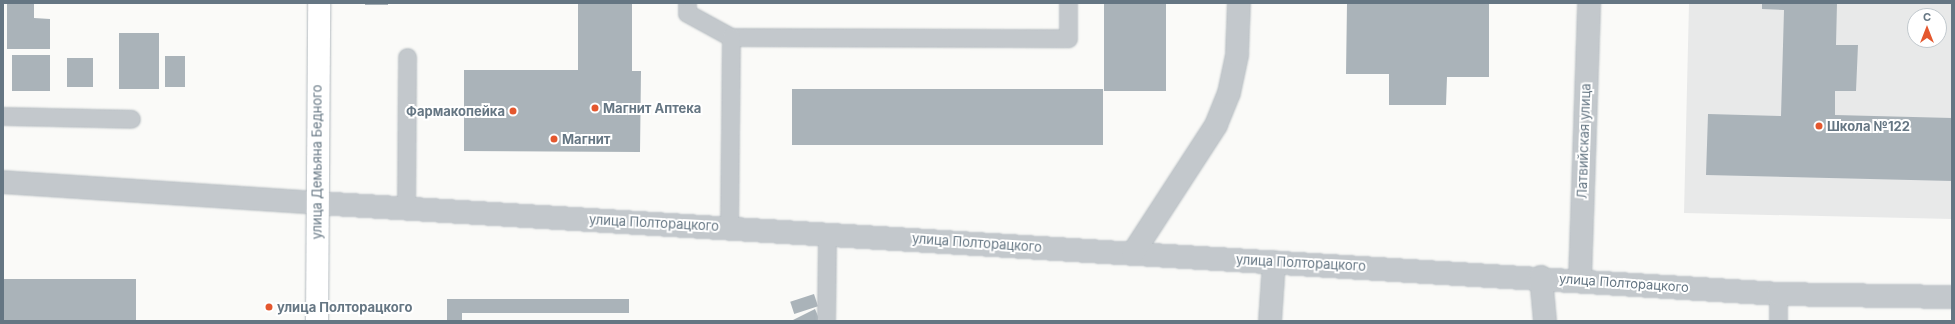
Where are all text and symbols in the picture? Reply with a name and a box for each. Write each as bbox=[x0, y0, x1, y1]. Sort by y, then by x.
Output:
north arrow bbox=[1907, 8, 1947, 48]
text: С bbox=[1923, 10, 1931, 24]
street label: Латвийская улица bbox=[1574, 83, 1594, 199]
street label: улица Демьяна Бедного bbox=[309, 85, 325, 239]
place label: Магнит Аптека bbox=[603, 100, 701, 116]
place label: Фармакопейка bbox=[406, 103, 505, 119]
marker: Магнит Аптека bbox=[590, 103, 600, 113]
marker: Фармакопейка bbox=[508, 106, 518, 116]
place label: Школа №122 bbox=[1827, 118, 1910, 134]
marker: Школа №122 bbox=[1814, 121, 1824, 131]
place label: Магнит bbox=[562, 131, 610, 147]
marker: Магнит bbox=[549, 134, 559, 144]
street label: улица Полторацкого bbox=[589, 212, 719, 234]
street label: улица Полторацкого bbox=[912, 231, 1042, 255]
street label: улица Полторацкого bbox=[1236, 252, 1366, 274]
street label: улица Полторацкого bbox=[1559, 271, 1689, 295]
place label: улица Полторацкого bbox=[277, 299, 412, 315]
marker: улица Полторацкого bbox=[264, 302, 274, 312]

